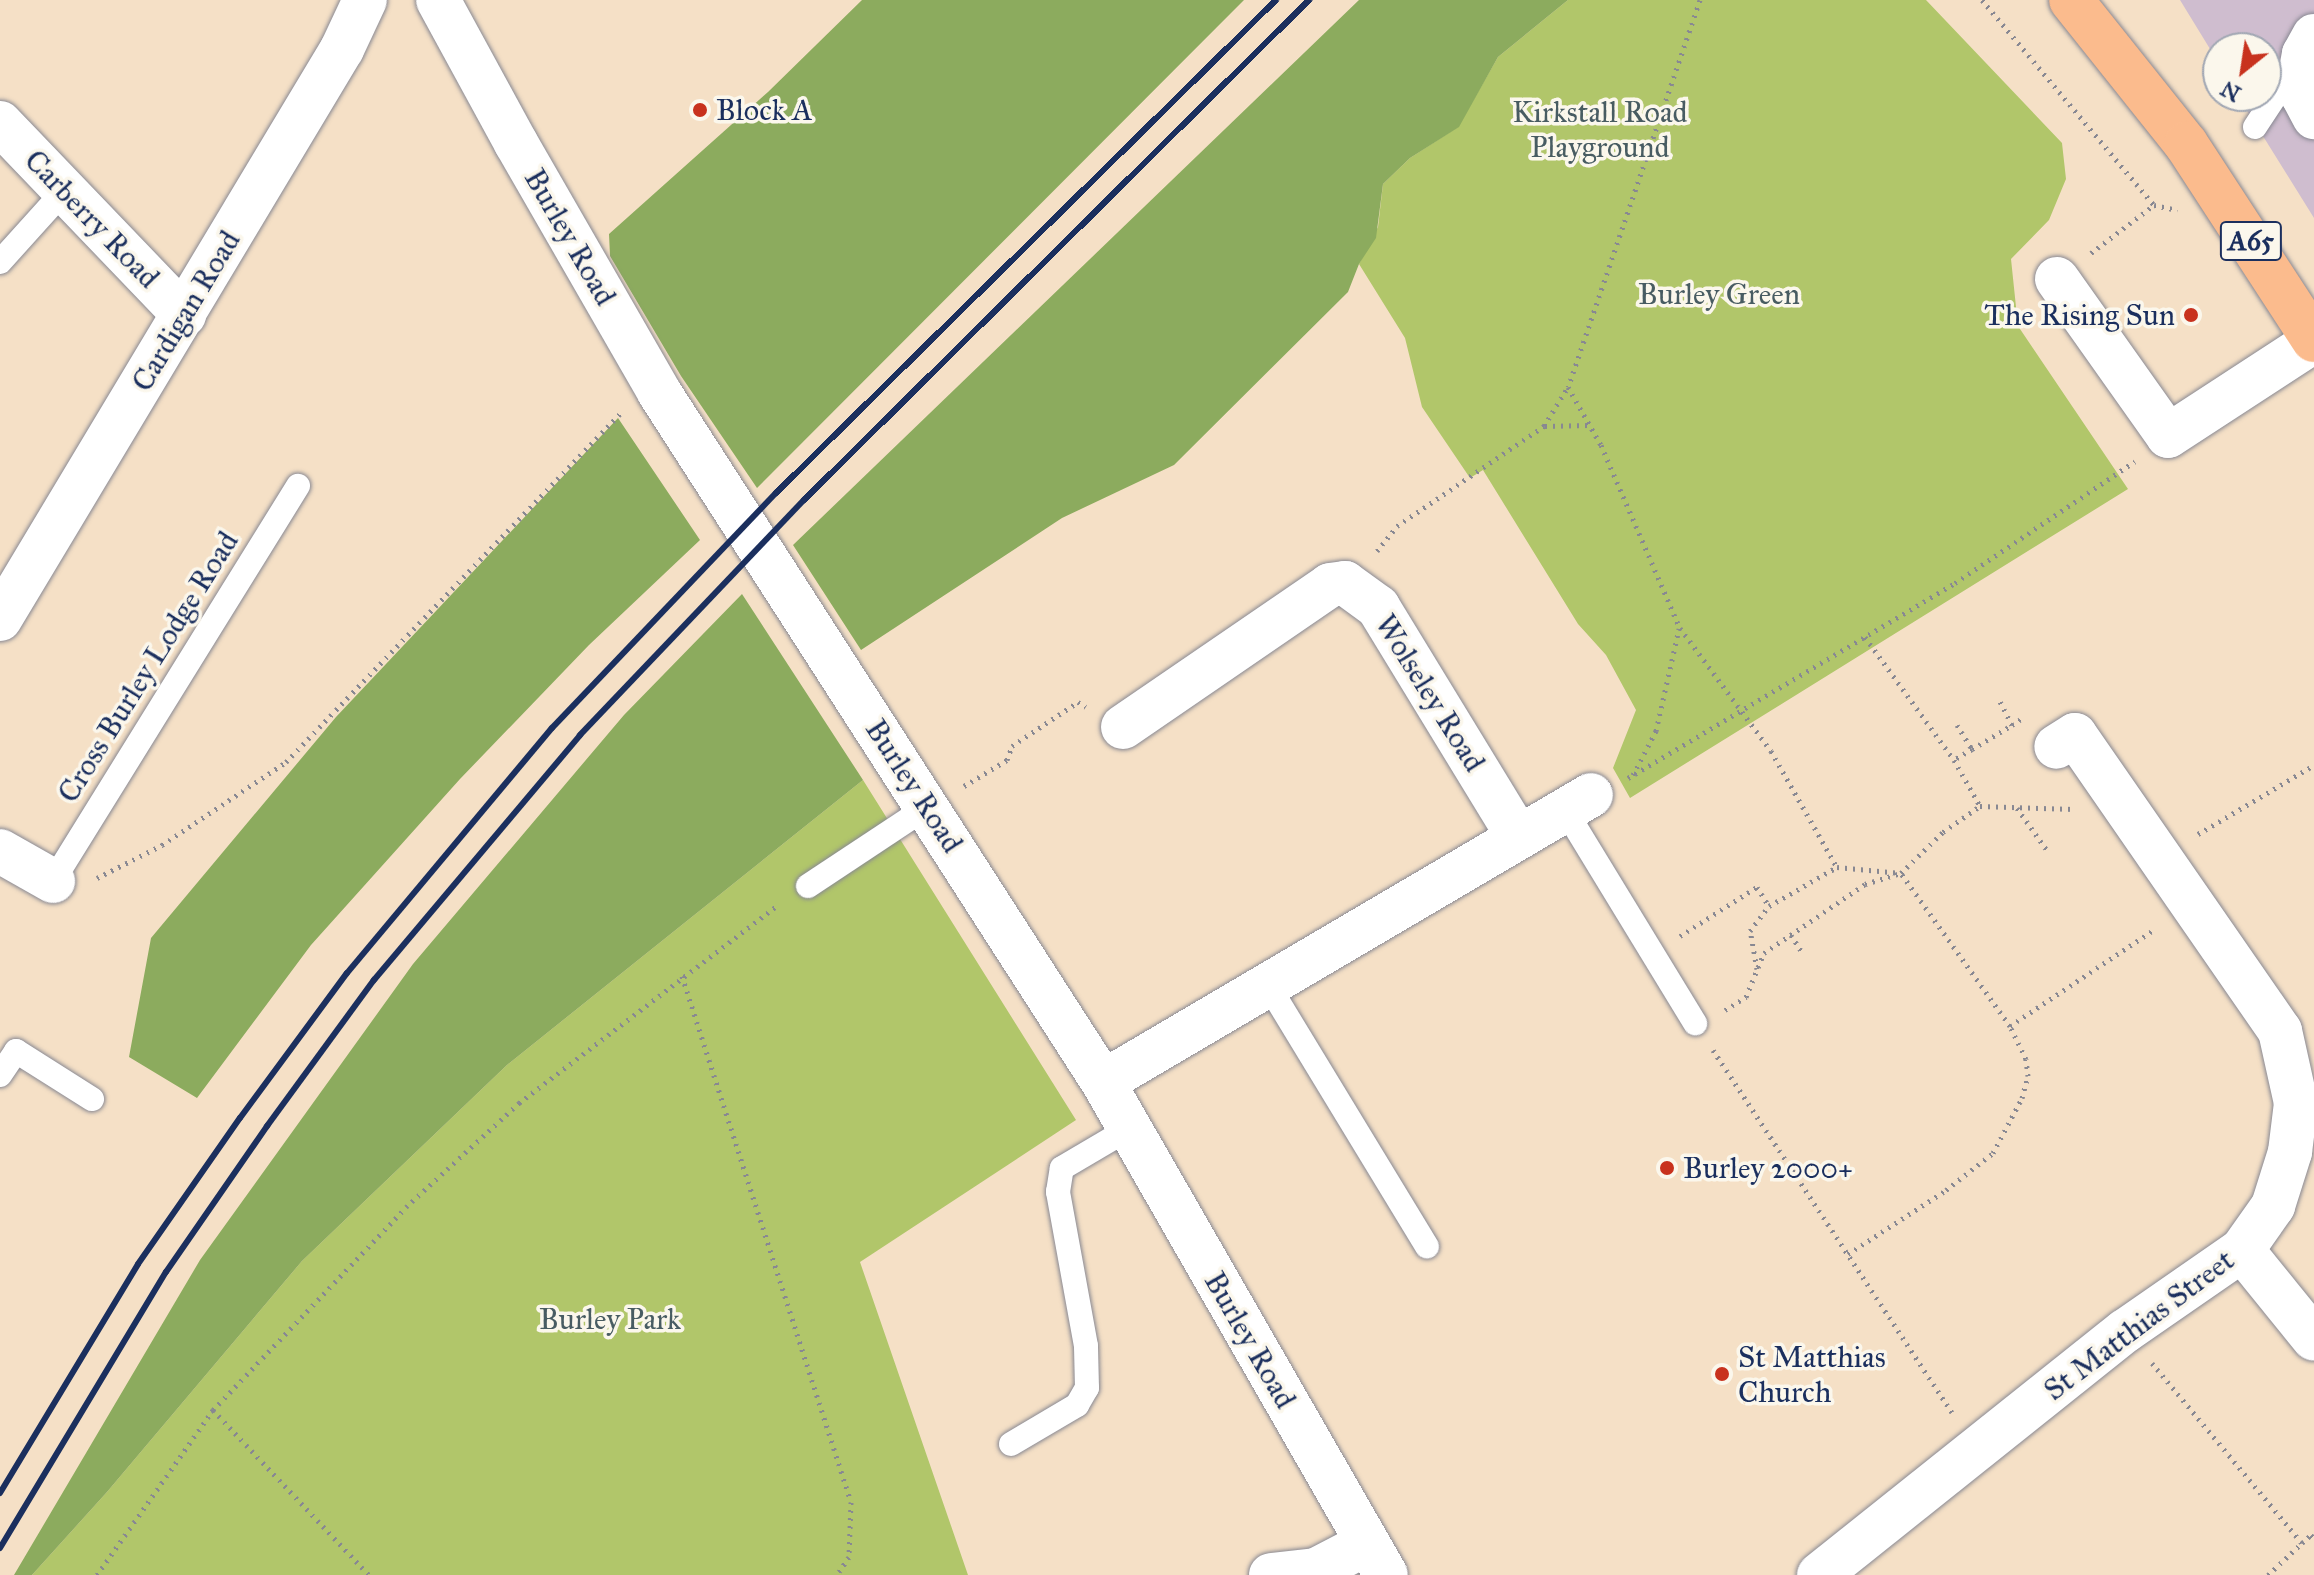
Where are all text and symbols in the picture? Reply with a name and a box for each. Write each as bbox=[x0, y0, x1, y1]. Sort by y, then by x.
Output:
north arrow bbox=[2202, 32, 2282, 112]
text: N bbox=[2216, 75, 2246, 108]
place label: Block A bbox=[716, 92, 812, 128]
park label: Kirkstall Road Playground bbox=[1512, 94, 1688, 164]
marker: Block A bbox=[691, 101, 709, 119]
street label: Carberry Road bbox=[17, 142, 167, 296]
street label: Burley Road bbox=[516, 162, 624, 312]
road number: A65 bbox=[2219, 217, 2283, 265]
street label: Cardigan Road bbox=[124, 224, 248, 398]
park label: Burley Green bbox=[1638, 276, 1800, 312]
place label: The Rising Sun bbox=[1984, 297, 2175, 333]
marker: The Rising Sun bbox=[2182, 306, 2200, 324]
street label: Cross Burley Lodge Road bbox=[50, 525, 246, 809]
street label: Wolseley Road bbox=[1367, 608, 1493, 778]
street label: Burley Road bbox=[858, 713, 970, 859]
place label: Burley 2000+ bbox=[1683, 1150, 1853, 1186]
marker: Burley 2000+ bbox=[1658, 1159, 1676, 1177]
street label: St Matthias Street bbox=[2037, 1242, 2241, 1408]
street label: Burley Road bbox=[1196, 1265, 1304, 1415]
park label: Burley Park bbox=[539, 1301, 681, 1337]
place label: St Matthias Church bbox=[1738, 1339, 1886, 1410]
marker: St Matthias Church bbox=[1713, 1365, 1731, 1383]

